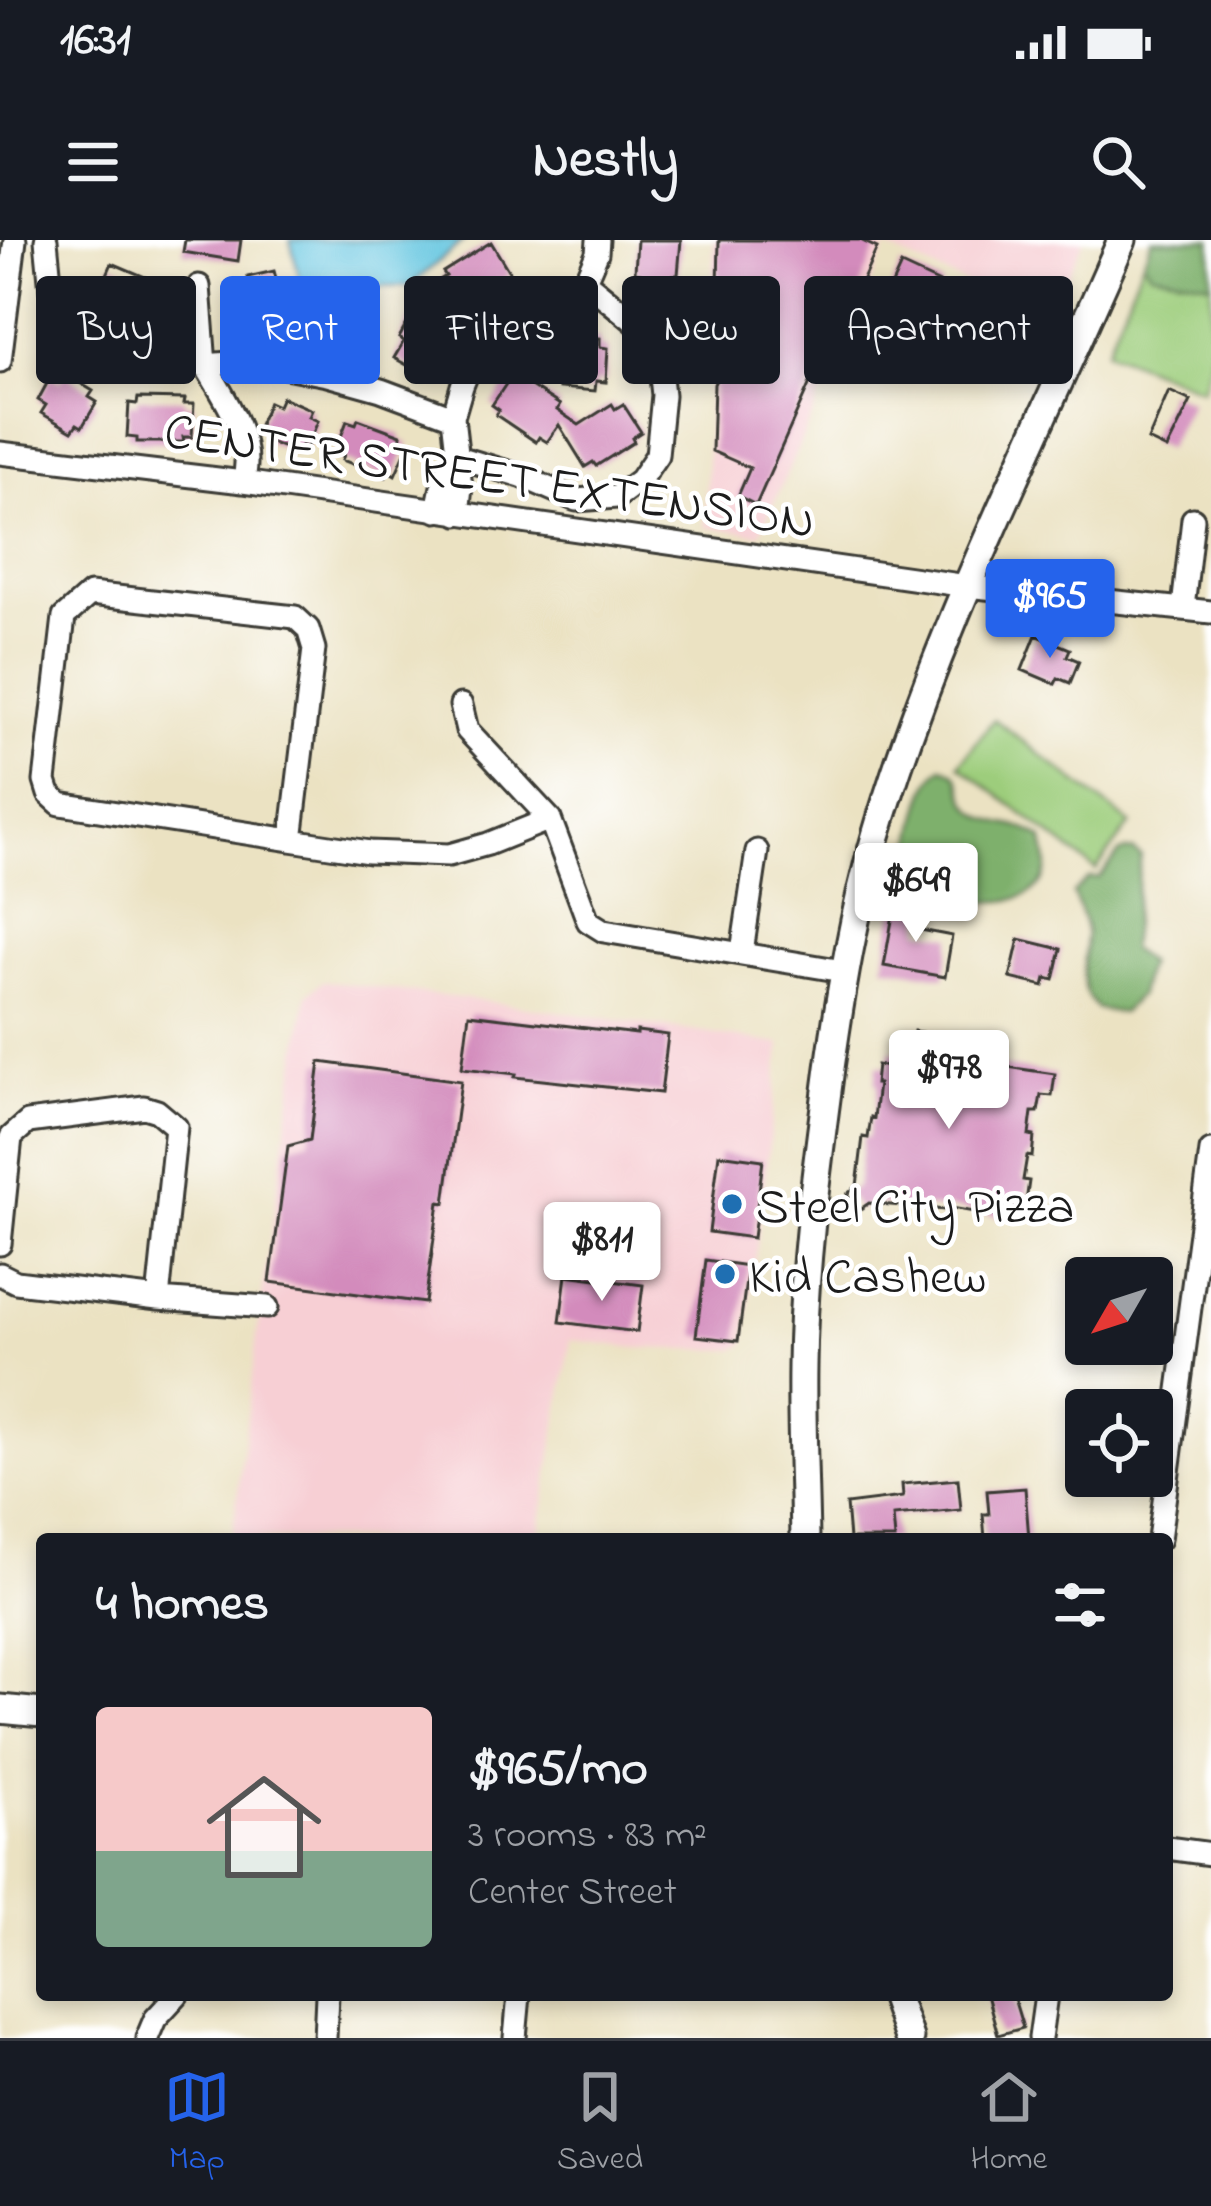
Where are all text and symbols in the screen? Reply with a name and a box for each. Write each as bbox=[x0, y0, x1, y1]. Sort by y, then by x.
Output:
text: 16:31 bbox=[60, 9, 131, 75]
text: Nestly bbox=[533, 123, 678, 201]
icon: menu bbox=[60, 129, 126, 195]
icon: search bbox=[1085, 129, 1151, 195]
chip: Buy bbox=[36, 276, 196, 384]
chip: Rent bbox=[220, 276, 380, 384]
chip: Filters bbox=[404, 276, 598, 384]
chip: New bbox=[622, 276, 780, 384]
chip: Apartment bbox=[804, 276, 1073, 384]
street label: CENTER STREET EXTENSION bbox=[159, 397, 819, 562]
pin: $965 bbox=[979, 559, 1121, 661]
text: $965 bbox=[1013, 569, 1087, 626]
pin: $649 bbox=[845, 843, 987, 945]
text: $649 bbox=[882, 853, 950, 910]
pin: $978 bbox=[878, 1030, 1020, 1132]
text: $978 bbox=[916, 1040, 982, 1097]
place label: Steel City Pizza bbox=[756, 1172, 1074, 1247]
marker: Steel City Pizza bbox=[719, 1191, 745, 1217]
pin: $811 bbox=[531, 1202, 673, 1304]
text: $811 bbox=[570, 1212, 634, 1269]
place label: Kid Cashew bbox=[749, 1242, 986, 1317]
north arrow bbox=[1065, 1257, 1173, 1365]
map controls bbox=[1065, 1257, 1173, 1497]
marker: Kid Cashew bbox=[712, 1261, 738, 1287]
button: locate bbox=[1065, 1389, 1173, 1497]
text: 4 homes bbox=[96, 1568, 269, 1643]
icon: filters bbox=[1047, 1572, 1113, 1638]
text: $965/mo bbox=[468, 1733, 648, 1808]
icon: home bbox=[192, 1755, 336, 1899]
text: 3 rooms · 83 m² bbox=[468, 1808, 707, 1865]
text: Center Street bbox=[468, 1865, 677, 1922]
tab: Map bbox=[164, 2064, 230, 2184]
tab: Saved bbox=[557, 2064, 643, 2184]
tab: Home bbox=[971, 2064, 1047, 2184]

